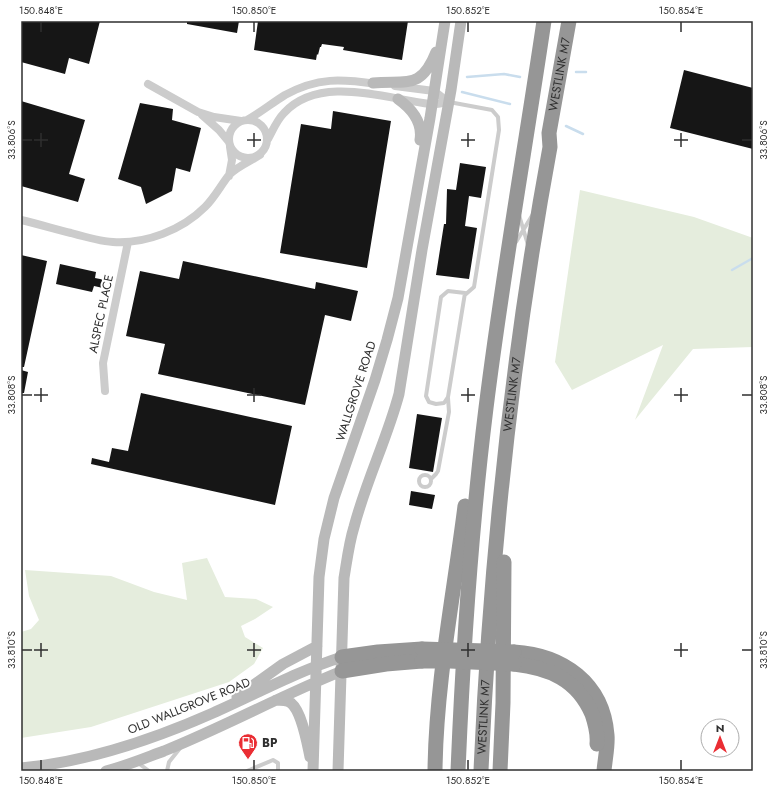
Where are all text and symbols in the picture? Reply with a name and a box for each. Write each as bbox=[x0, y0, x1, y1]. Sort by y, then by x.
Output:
text: 150.848°E bbox=[19, 3, 63, 18]
text: 150.850°E bbox=[232, 3, 276, 18]
text: 150.852°E bbox=[446, 3, 490, 18]
text: 150.854°E bbox=[659, 3, 703, 18]
street label: WESTLINK M7 bbox=[544, 35, 575, 113]
text: 33.806°S bbox=[4, 120, 19, 160]
text: 33.806°S bbox=[756, 120, 771, 160]
street label: ALSPEC PLACE bbox=[84, 273, 118, 355]
street label: WALLGROVE ROAD bbox=[331, 339, 381, 443]
street label: WESTLINK M7 bbox=[499, 355, 526, 433]
text: 33.808°S bbox=[4, 375, 19, 414]
text: 33.808°S bbox=[756, 375, 771, 414]
text: 33.810°S bbox=[4, 630, 19, 669]
text: 33.810°S bbox=[756, 630, 771, 669]
street label: OLD WALLGROVE ROAD bbox=[125, 673, 253, 739]
street label: WESTLINK M7 bbox=[473, 679, 495, 755]
north arrow bbox=[700, 718, 740, 758]
text: N bbox=[716, 720, 724, 736]
fuel station icon: BP bbox=[237, 732, 259, 760]
place label: BP bbox=[262, 734, 278, 752]
text: 150.848°E bbox=[19, 773, 63, 788]
text: 150.850°E bbox=[232, 773, 276, 788]
text: 150.852°E bbox=[446, 773, 490, 788]
text: 150.854°E bbox=[659, 773, 703, 788]

